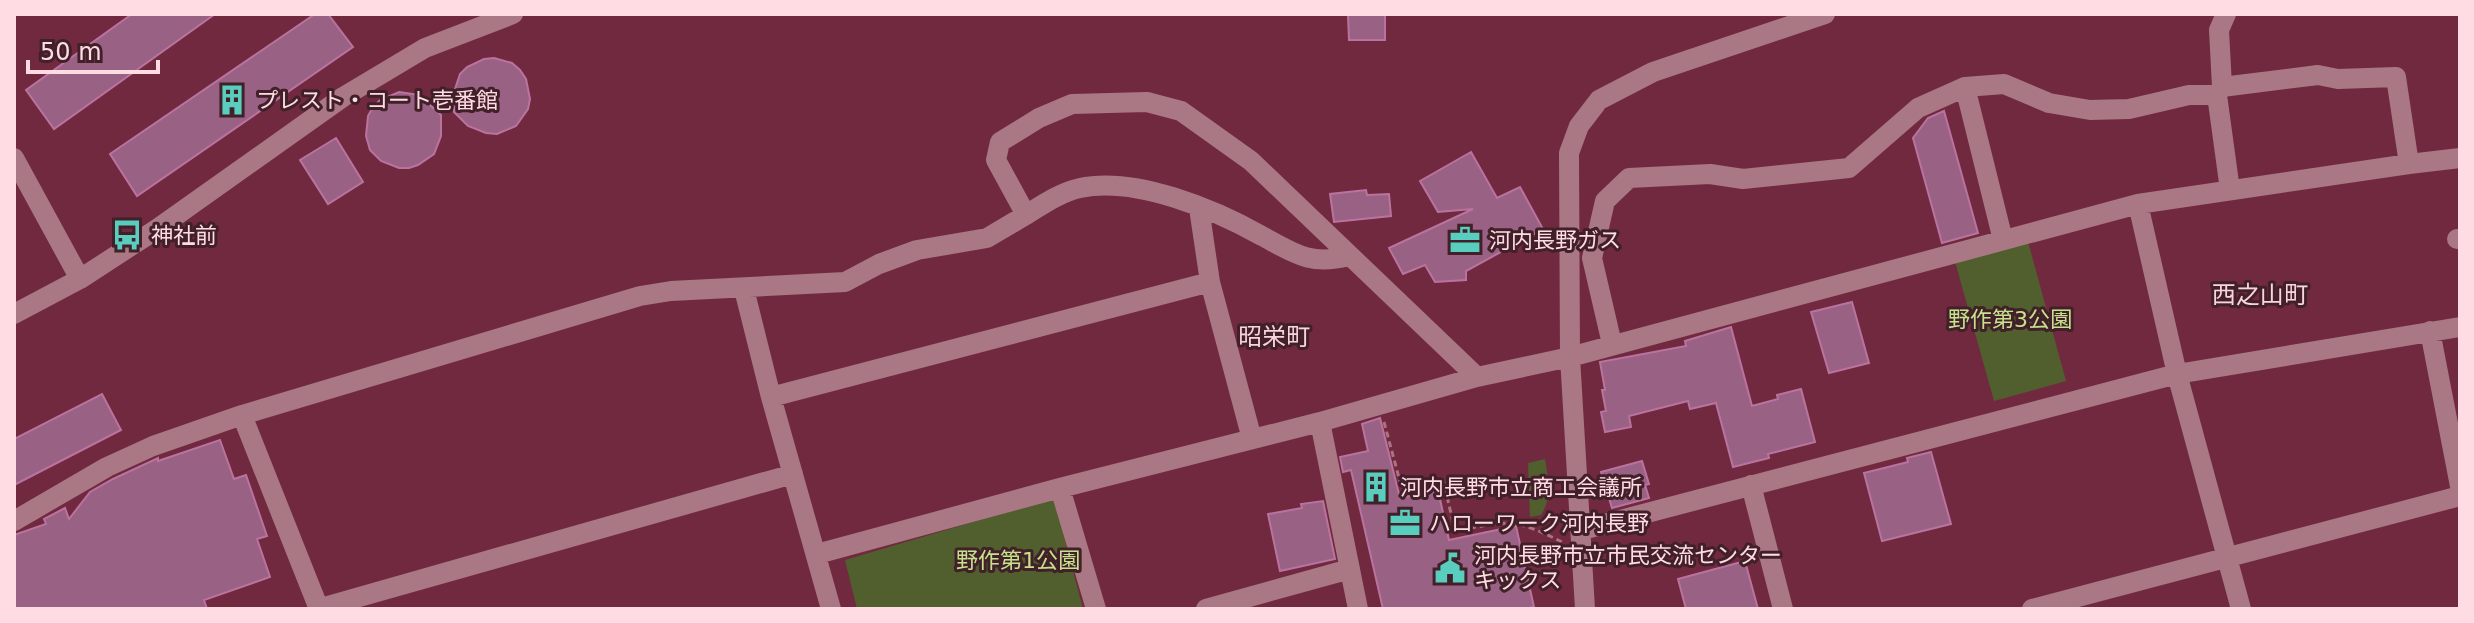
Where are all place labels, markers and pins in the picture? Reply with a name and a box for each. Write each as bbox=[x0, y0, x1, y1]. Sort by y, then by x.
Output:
building icon: プレスト・コート壱番館 bbox=[215, 83, 249, 117]
place label: プレスト・コート壱番館 bbox=[256, 88, 498, 113]
bus stop icon: 神社前 bbox=[110, 218, 144, 252]
place label: 神社前 bbox=[151, 223, 217, 248]
office icon: 河内長野ガス bbox=[1448, 223, 1482, 257]
place label: 河内長野ガス bbox=[1489, 228, 1621, 253]
building icon: 河内長野市立商工会議所 bbox=[1359, 470, 1393, 504]
place label: 河内長野市立商工会議所 bbox=[1400, 475, 1642, 500]
office icon: ハローワーク河内長野 bbox=[1388, 506, 1422, 540]
place label: ハローワーク河内長野 bbox=[1429, 511, 1649, 536]
place label: 河内長野市立市民交流センター キックス bbox=[1474, 543, 1782, 593]
public building icon: 河内長野市立市民交流センター キックス bbox=[1433, 551, 1467, 585]

